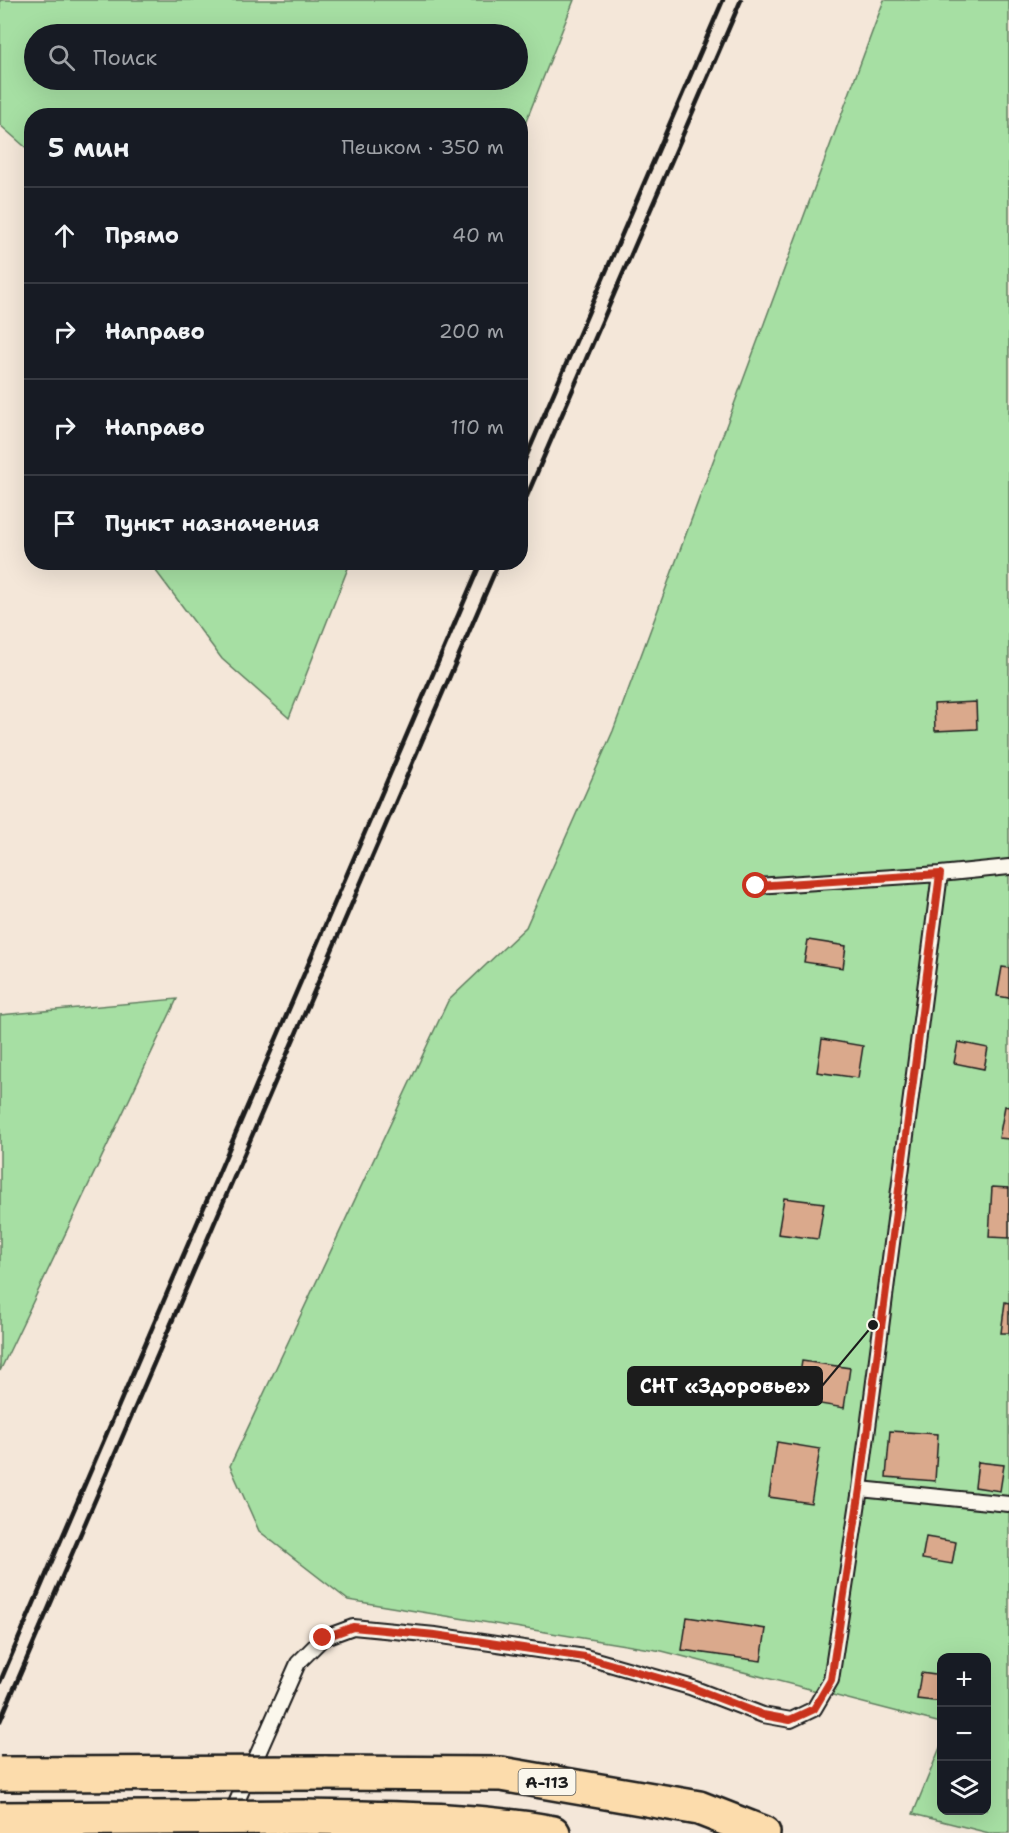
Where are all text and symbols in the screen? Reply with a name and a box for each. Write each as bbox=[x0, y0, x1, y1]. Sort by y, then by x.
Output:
search box bbox=[24, 24, 528, 90]
icon: search bbox=[45, 41, 78, 74]
text: Поиск bbox=[93, 43, 157, 72]
text: 5 мин bbox=[48, 130, 129, 165]
text: Пешком · 350 m bbox=[341, 134, 504, 160]
icon: ahead bbox=[48, 219, 81, 252]
text: Прямо bbox=[105, 221, 179, 250]
text: 40 m bbox=[452, 222, 504, 248]
icon: right bbox=[48, 315, 81, 348]
text: Направо bbox=[105, 317, 205, 346]
text: 200 m bbox=[439, 318, 504, 344]
icon: right bbox=[48, 411, 81, 444]
text: Направо bbox=[105, 413, 205, 442]
text: 110 m bbox=[450, 414, 504, 440]
icon: arrive bbox=[48, 507, 81, 540]
text: Пункт назначения bbox=[105, 509, 319, 538]
route start bbox=[742, 872, 768, 898]
callout: СНТ «Здоровье» bbox=[628, 1367, 822, 1405]
text: СНТ «Здоровье» bbox=[640, 1373, 810, 1399]
route end bbox=[309, 1624, 335, 1650]
map controls bbox=[937, 1653, 991, 1815]
button: + bbox=[937, 1653, 991, 1707]
button: − bbox=[937, 1707, 991, 1761]
button: layers bbox=[937, 1761, 991, 1815]
road number: А-113 bbox=[518, 1769, 576, 1795]

